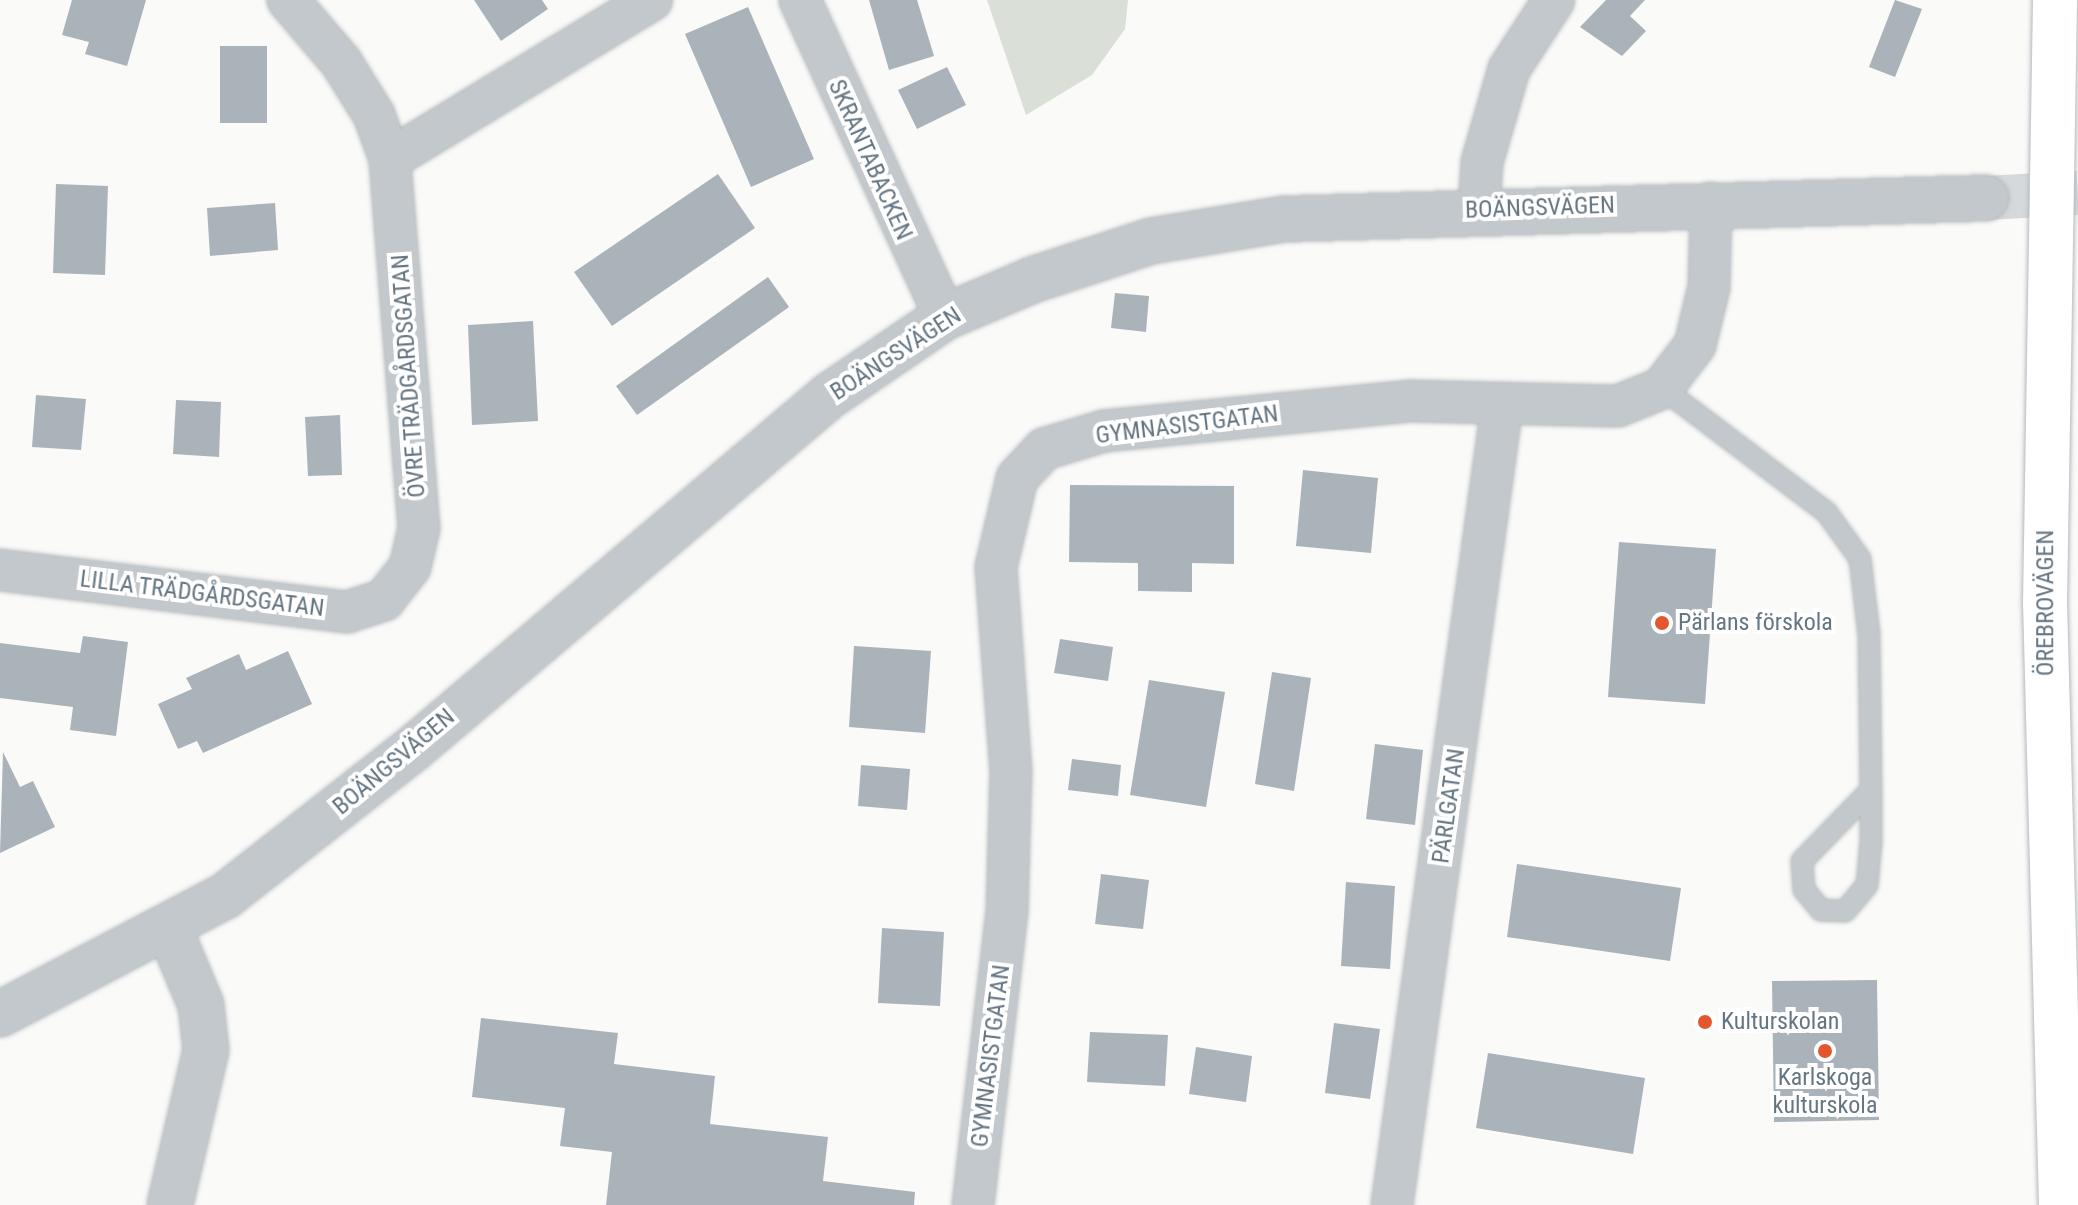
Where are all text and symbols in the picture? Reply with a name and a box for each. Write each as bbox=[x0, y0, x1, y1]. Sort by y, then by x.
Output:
street label: SKRANTABACKEN bbox=[822, 75, 918, 245]
street label: BOÄNGSVÄGEN bbox=[1465, 191, 1615, 225]
street label: ÖVRE TRÄDGÅRDSGATAN bbox=[386, 253, 432, 499]
street label: BOÄNGSVÄGEN bbox=[825, 301, 967, 407]
street label: GYMNASISTGATAN bbox=[1094, 400, 1280, 450]
street label: ÖREBROVÄGEN bbox=[2032, 530, 2060, 676]
street label: LILLA TRÄDGÅRDSGATAN bbox=[78, 565, 326, 623]
place label: Pärlans förskola bbox=[1678, 609, 1833, 637]
marker: Pärlans förskola bbox=[1653, 614, 1671, 632]
street label: BOÄNGSVÄGEN bbox=[327, 703, 461, 821]
street label: PÄRLGATAN bbox=[1427, 747, 1471, 865]
street label: GYMNASISTGATAN bbox=[966, 963, 1016, 1149]
place label: Kulturskolan bbox=[1721, 1008, 1839, 1036]
marker: Kulturskolan bbox=[1696, 1013, 1714, 1031]
marker: Karlskoga kulturskola bbox=[1816, 1042, 1834, 1060]
place label: Karlskoga kulturskola bbox=[1773, 1064, 1877, 1120]

